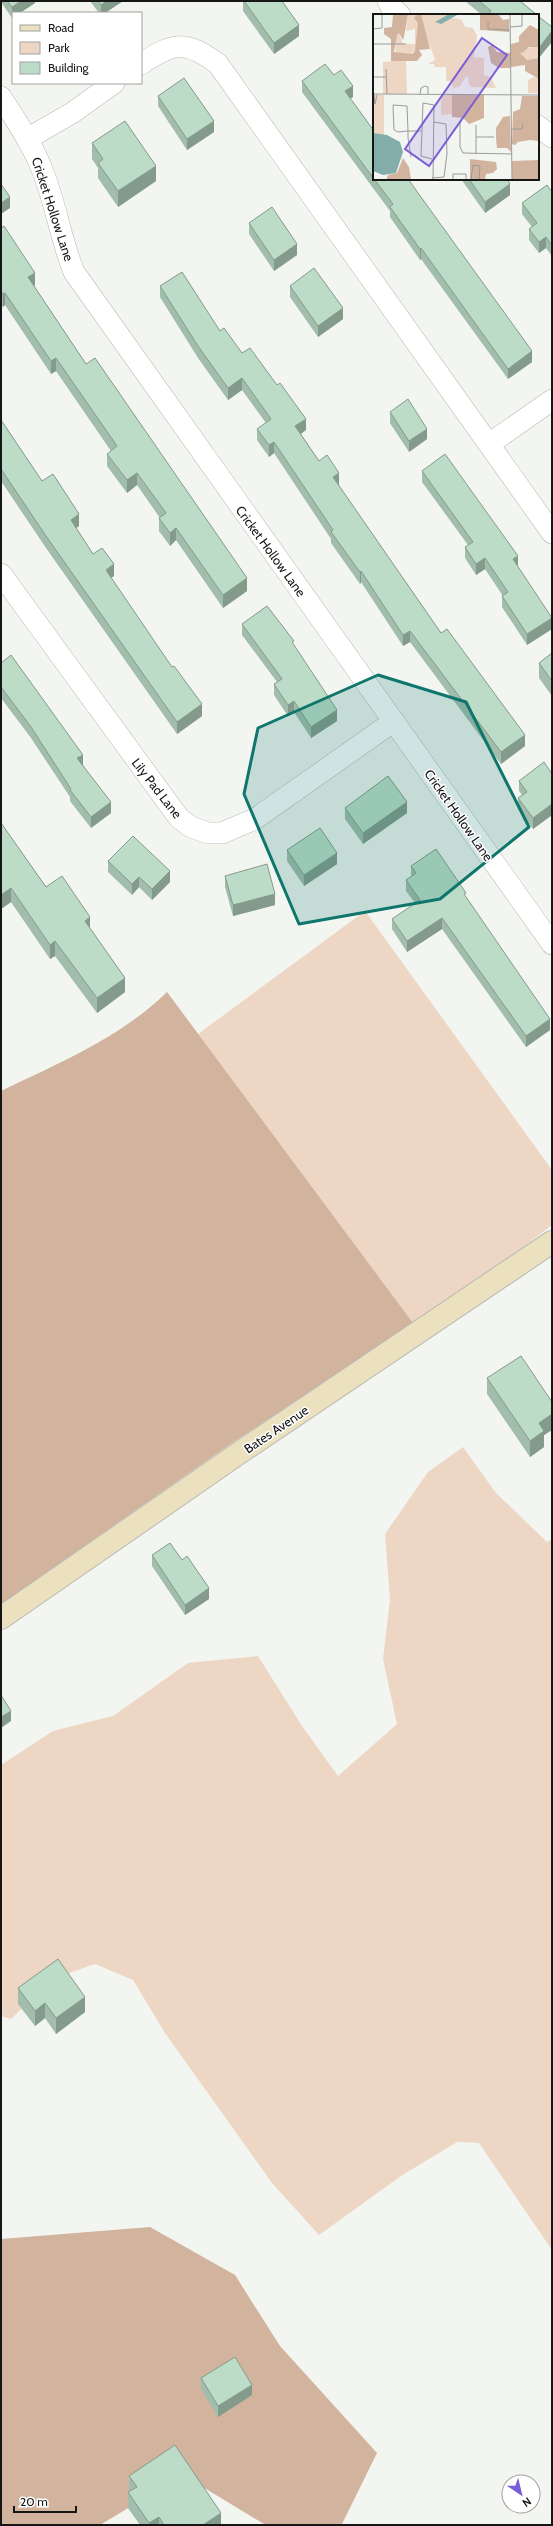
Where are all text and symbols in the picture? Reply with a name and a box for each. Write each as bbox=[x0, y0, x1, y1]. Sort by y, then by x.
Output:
legend bbox=[12, 12, 142, 84]
inset map bbox=[373, 14, 539, 180]
text: Road bbox=[48, 20, 74, 35]
text: Park bbox=[48, 40, 70, 55]
text: Building bbox=[48, 60, 90, 75]
street label: Cricket Hollow Lane bbox=[29, 155, 77, 263]
street label: Cricket Hollow Lane bbox=[233, 502, 310, 600]
street label: Lily Pad Lane bbox=[129, 755, 186, 822]
street label: Cricket Hollow Lane bbox=[421, 766, 497, 864]
street label: Bates Avenue bbox=[241, 1401, 312, 1456]
north arrow bbox=[501, 2474, 541, 2514]
scale bar bbox=[14, 2488, 76, 2514]
text: 20 m bbox=[20, 2494, 48, 2509]
text: N bbox=[520, 2494, 534, 2510]

